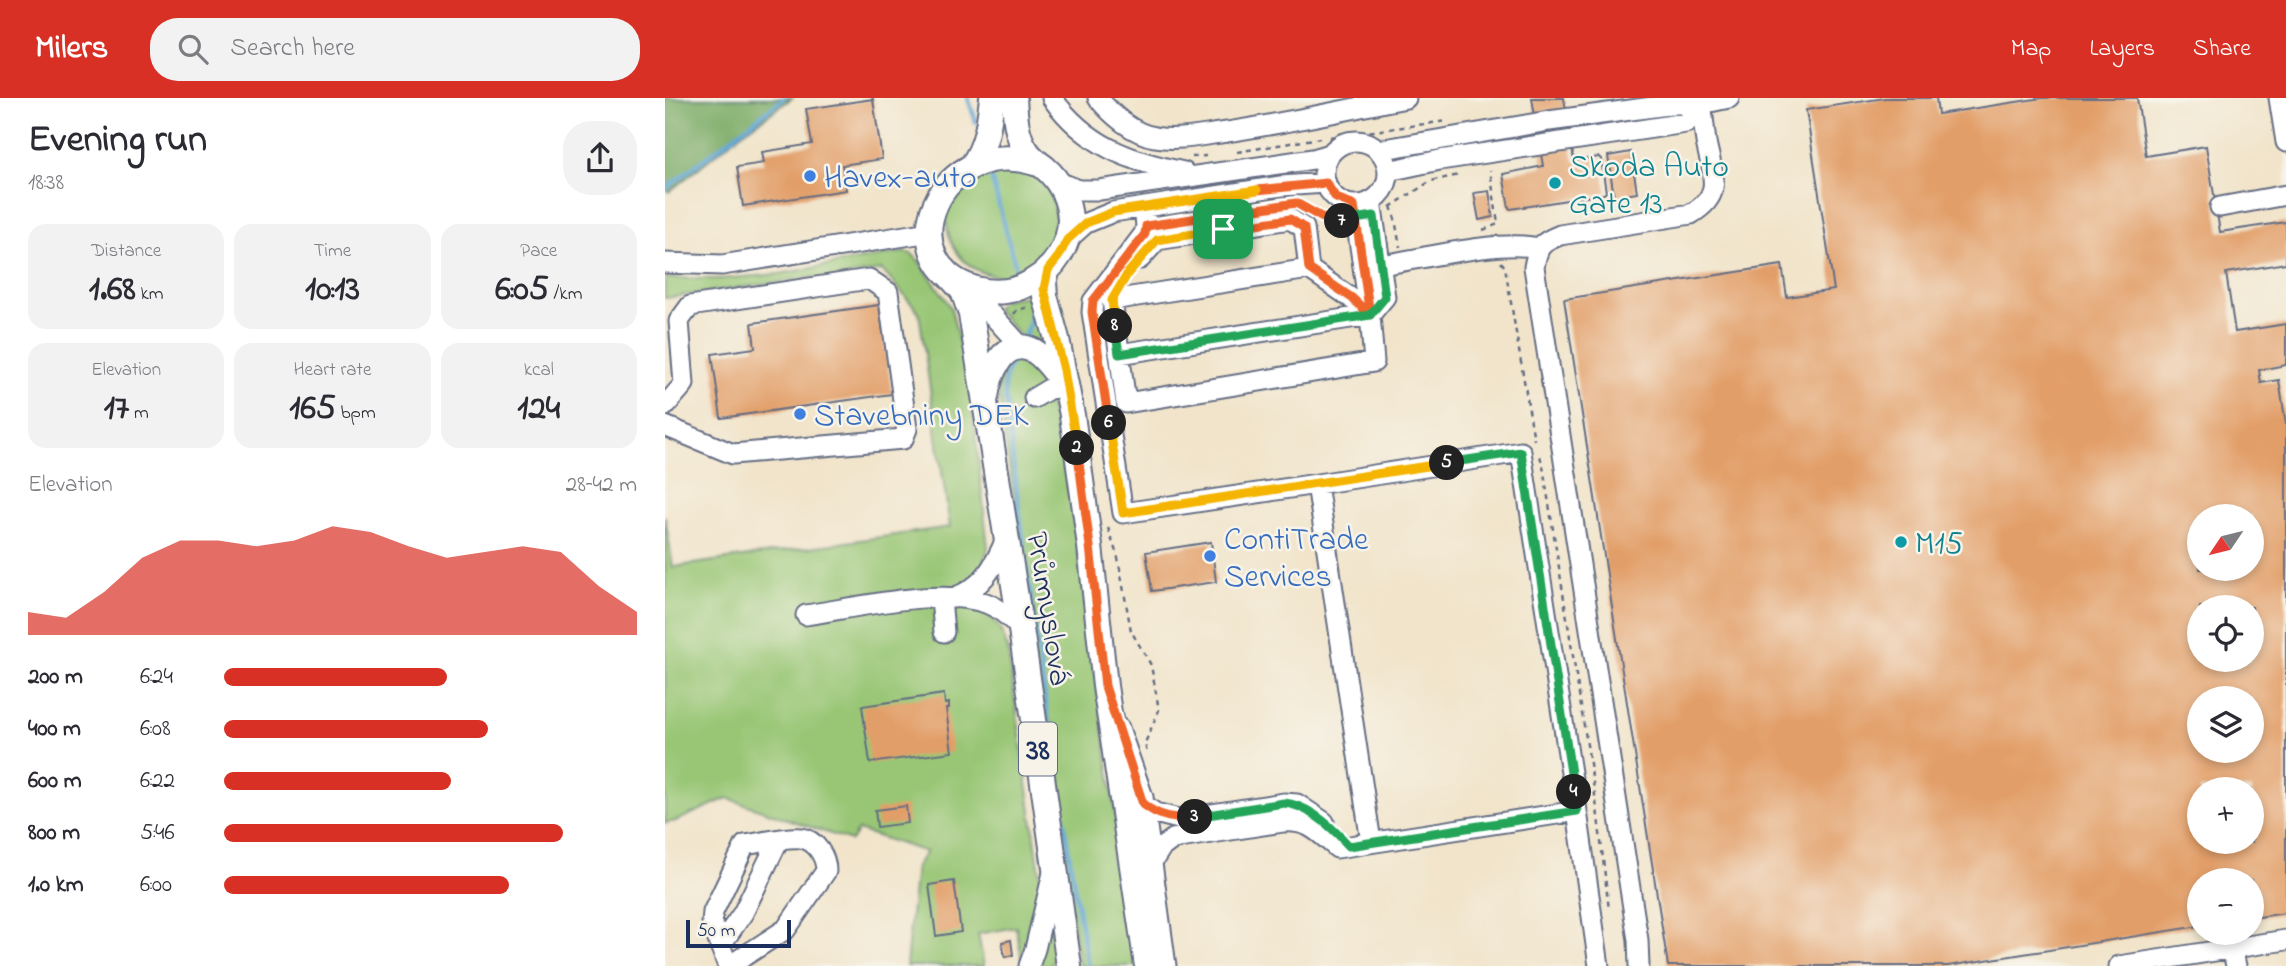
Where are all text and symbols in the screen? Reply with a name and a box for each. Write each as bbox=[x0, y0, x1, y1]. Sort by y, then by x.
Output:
search box bbox=[150, 18, 640, 81]
text: Milers bbox=[35, 25, 108, 73]
icon: search bbox=[174, 30, 212, 68]
text: Search here bbox=[230, 30, 355, 68]
text: Map bbox=[2011, 32, 2051, 67]
text: Layers bbox=[2089, 32, 2155, 67]
text: Share bbox=[2193, 32, 2251, 67]
text: Evening run bbox=[28, 113, 207, 169]
button: share bbox=[563, 121, 637, 195]
place label: Skoda Auto Gate 13 bbox=[1569, 145, 1729, 229]
place label: Havex-auto bbox=[824, 156, 977, 203]
text: 18:38 bbox=[28, 167, 64, 200]
marker: Havex-auto bbox=[802, 168, 818, 184]
marker: Skoda Auto Gate 13 bbox=[1547, 175, 1563, 191]
pin bbox=[1193, 199, 1253, 259]
pin: 7 bbox=[1325, 204, 1359, 238]
text: 7 bbox=[1338, 207, 1345, 234]
icon: arrive bbox=[1204, 210, 1242, 248]
text: Distance bbox=[91, 238, 161, 265]
text: Time bbox=[314, 238, 351, 265]
text: Pace bbox=[520, 238, 557, 265]
text: 1.68 bbox=[89, 265, 136, 316]
text: 10:13 bbox=[305, 265, 360, 316]
text: 6:05 bbox=[495, 265, 549, 316]
text: km bbox=[136, 281, 163, 308]
text: /km bbox=[549, 281, 582, 308]
pin: 8 bbox=[1098, 308, 1133, 344]
text: 8 bbox=[1111, 312, 1118, 339]
text: Elevation bbox=[91, 357, 161, 384]
text: Heart rate bbox=[294, 357, 371, 384]
text: kcal bbox=[524, 357, 554, 384]
text: 17 bbox=[104, 384, 129, 435]
text: 165 bbox=[289, 384, 336, 435]
text: 124 bbox=[517, 384, 560, 435]
place label: Stavebniny DEK bbox=[814, 394, 1029, 441]
text: m bbox=[129, 400, 149, 427]
text: bpm bbox=[336, 400, 376, 427]
marker: Stavebniny DEK bbox=[792, 406, 808, 422]
pin: 6 bbox=[1091, 406, 1127, 440]
text: 6 bbox=[1104, 409, 1113, 436]
pin: 2 bbox=[1059, 430, 1095, 466]
text: 2 bbox=[1072, 434, 1081, 461]
pin: 5 bbox=[1429, 446, 1465, 480]
text: 5 bbox=[1441, 449, 1452, 476]
text: Elevation bbox=[28, 469, 113, 502]
text: 28–42 m bbox=[566, 469, 637, 502]
north arrow bbox=[2187, 504, 2265, 581]
map controls bbox=[2187, 504, 2264, 945]
place label: ContiTrade Services bbox=[1224, 518, 1369, 602]
place label: M15 bbox=[1915, 522, 1963, 569]
street label: Průmyslová bbox=[1011, 529, 1082, 688]
marker: M15 bbox=[1893, 534, 1909, 550]
marker: ContiTrade Services bbox=[1202, 548, 1218, 564]
button: locate bbox=[2187, 595, 2264, 672]
text: 200 m bbox=[28, 661, 83, 694]
text: 6:24 bbox=[140, 661, 173, 694]
button: layers bbox=[2187, 686, 2264, 763]
text: 400 m bbox=[28, 713, 81, 746]
text: 6:08 bbox=[140, 713, 171, 746]
road number: 38 bbox=[1019, 722, 1057, 776]
text: 600 m bbox=[28, 765, 82, 798]
text: 6:22 bbox=[140, 765, 175, 798]
pin: 4 bbox=[1557, 774, 1591, 810]
button: + bbox=[2187, 777, 2264, 854]
text: 4 bbox=[1570, 778, 1577, 805]
pin: 3 bbox=[1177, 800, 1213, 834]
text: 3 bbox=[1191, 803, 1198, 830]
text: 800 m bbox=[28, 817, 80, 850]
text: 5:46 bbox=[140, 817, 175, 850]
button: − bbox=[2187, 868, 2264, 945]
text: 1.0 km bbox=[28, 869, 84, 902]
text: 6:00 bbox=[140, 869, 172, 902]
scale bar bbox=[686, 917, 791, 949]
text: 50 m bbox=[697, 918, 736, 945]

